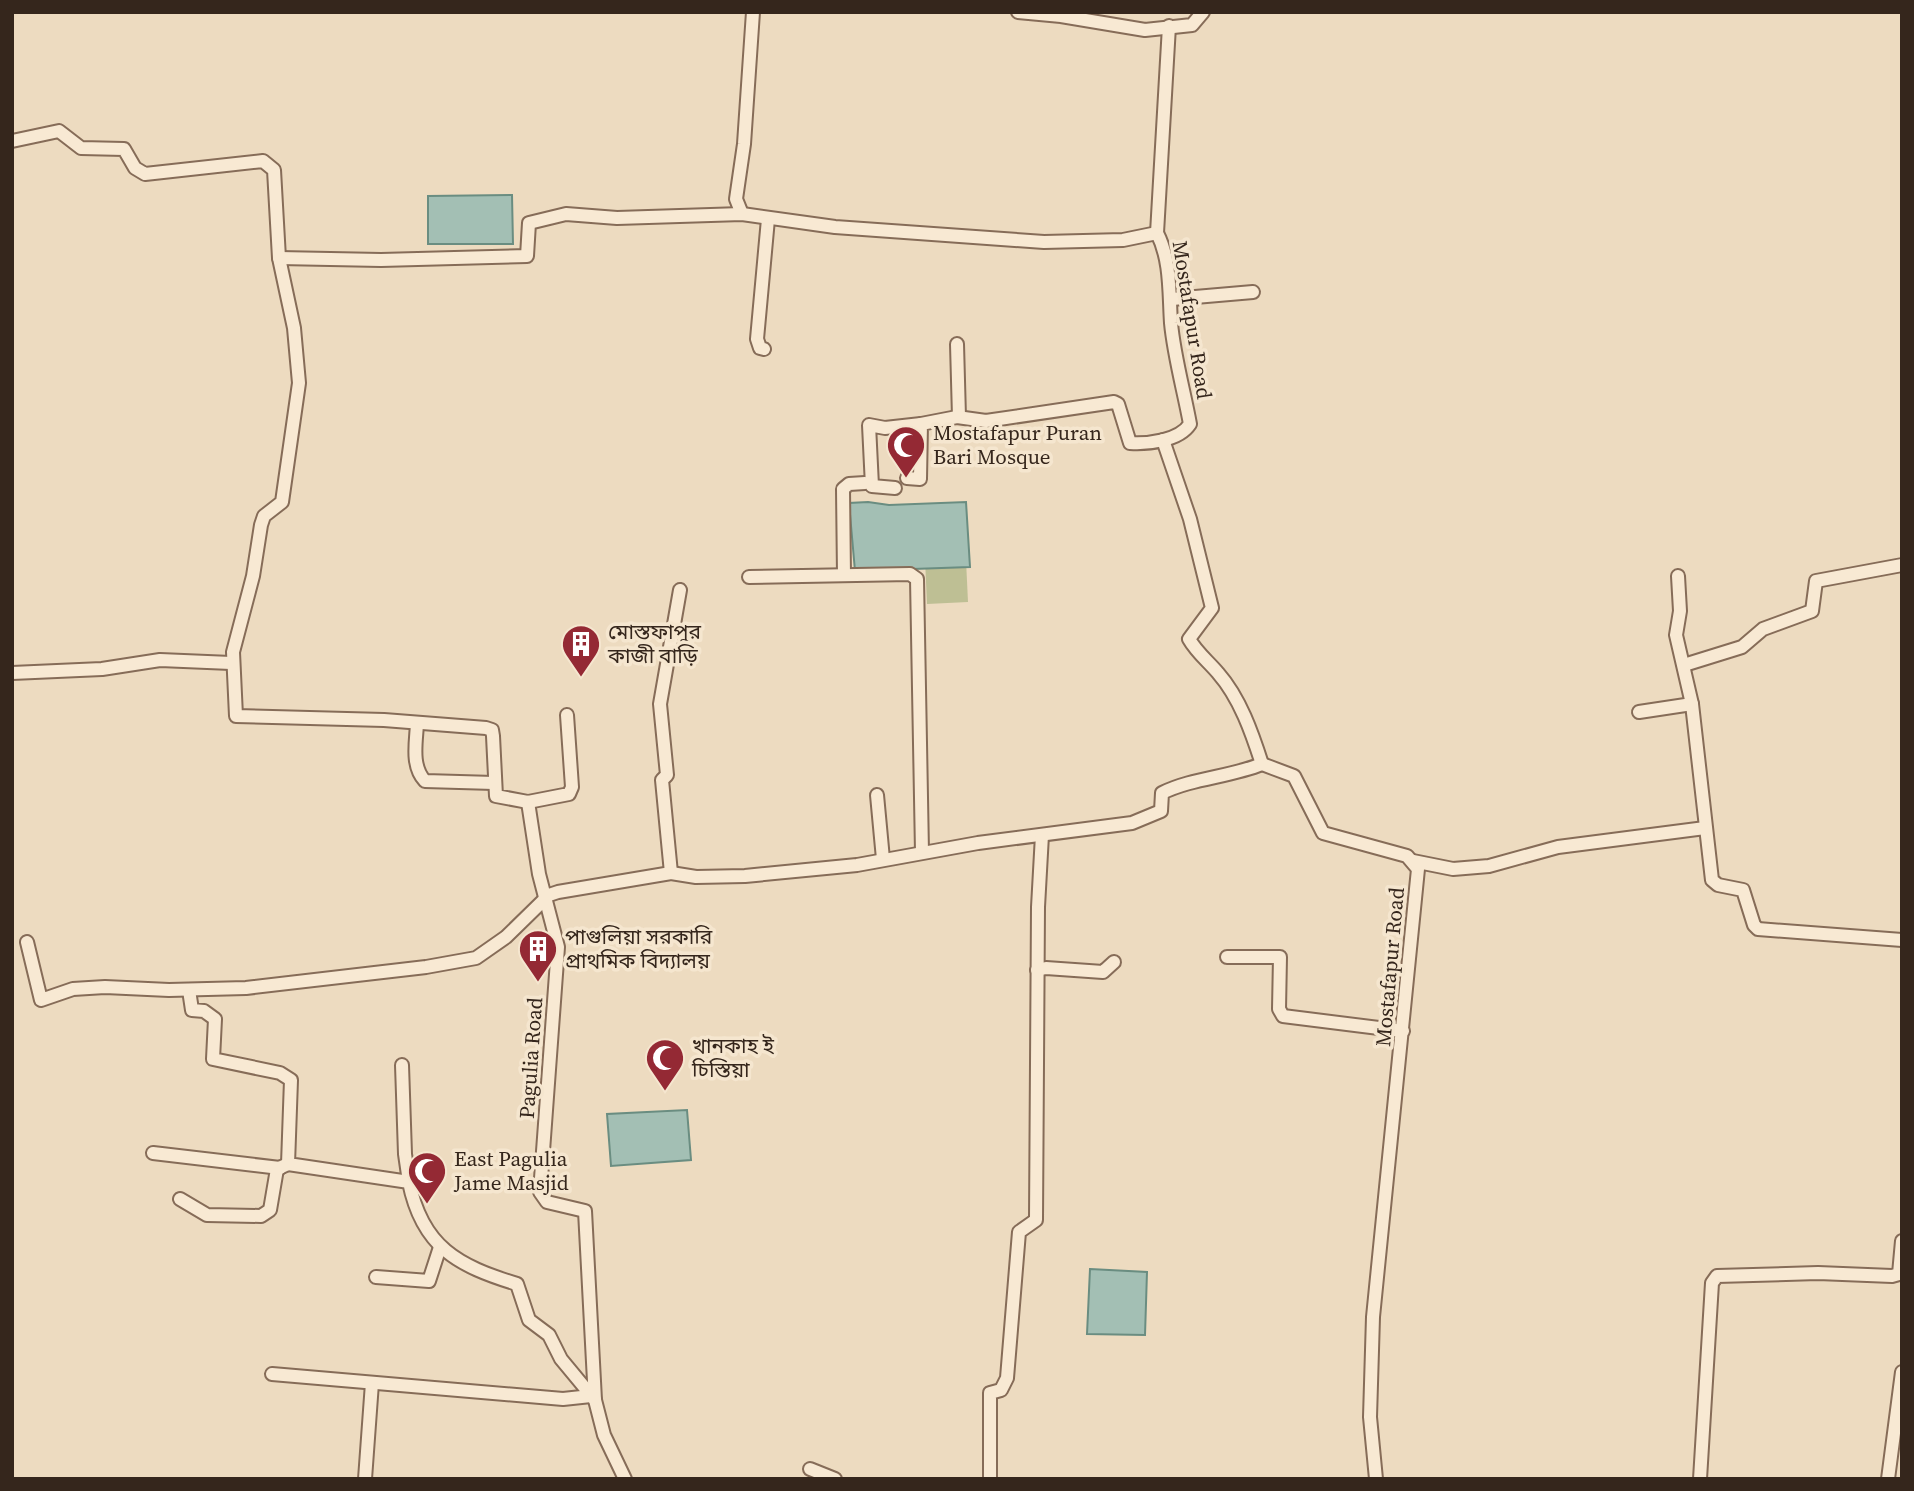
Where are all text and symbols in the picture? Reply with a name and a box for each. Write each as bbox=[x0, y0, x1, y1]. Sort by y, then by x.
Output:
street label: Mostafapur Road bbox=[1166, 239, 1219, 401]
place label: Mostafapur Puran Bari Mosque bbox=[933, 418, 1102, 471]
mosque icon: Mostafapur Puran Bari Mosque bbox=[885, 424, 927, 479]
place label: মোস্তফাপুর কাজী বাড়ি bbox=[607, 617, 702, 670]
building icon: মোস্তফাপুর কাজী বাড়ি bbox=[560, 623, 602, 678]
street label: Mostafapur Road bbox=[1368, 886, 1411, 1048]
place label: পাগুলিয়া সরকারি প্রাথমিক বিদ্যালয় bbox=[565, 922, 713, 975]
building icon: পাগুলিয়া সরকারি প্রাথমিক বিদ্যালয় bbox=[517, 928, 559, 983]
street label: Pagulia Road bbox=[512, 996, 549, 1120]
place label: খানকাহ ই চিস্তিয়া bbox=[691, 1031, 775, 1084]
mosque icon: খানকাহ ই চিস্তিয়া bbox=[644, 1037, 686, 1092]
place label: East Pagulia Jame Masjid bbox=[453, 1144, 569, 1197]
mosque icon: East Pagulia Jame Masjid bbox=[406, 1150, 448, 1205]

